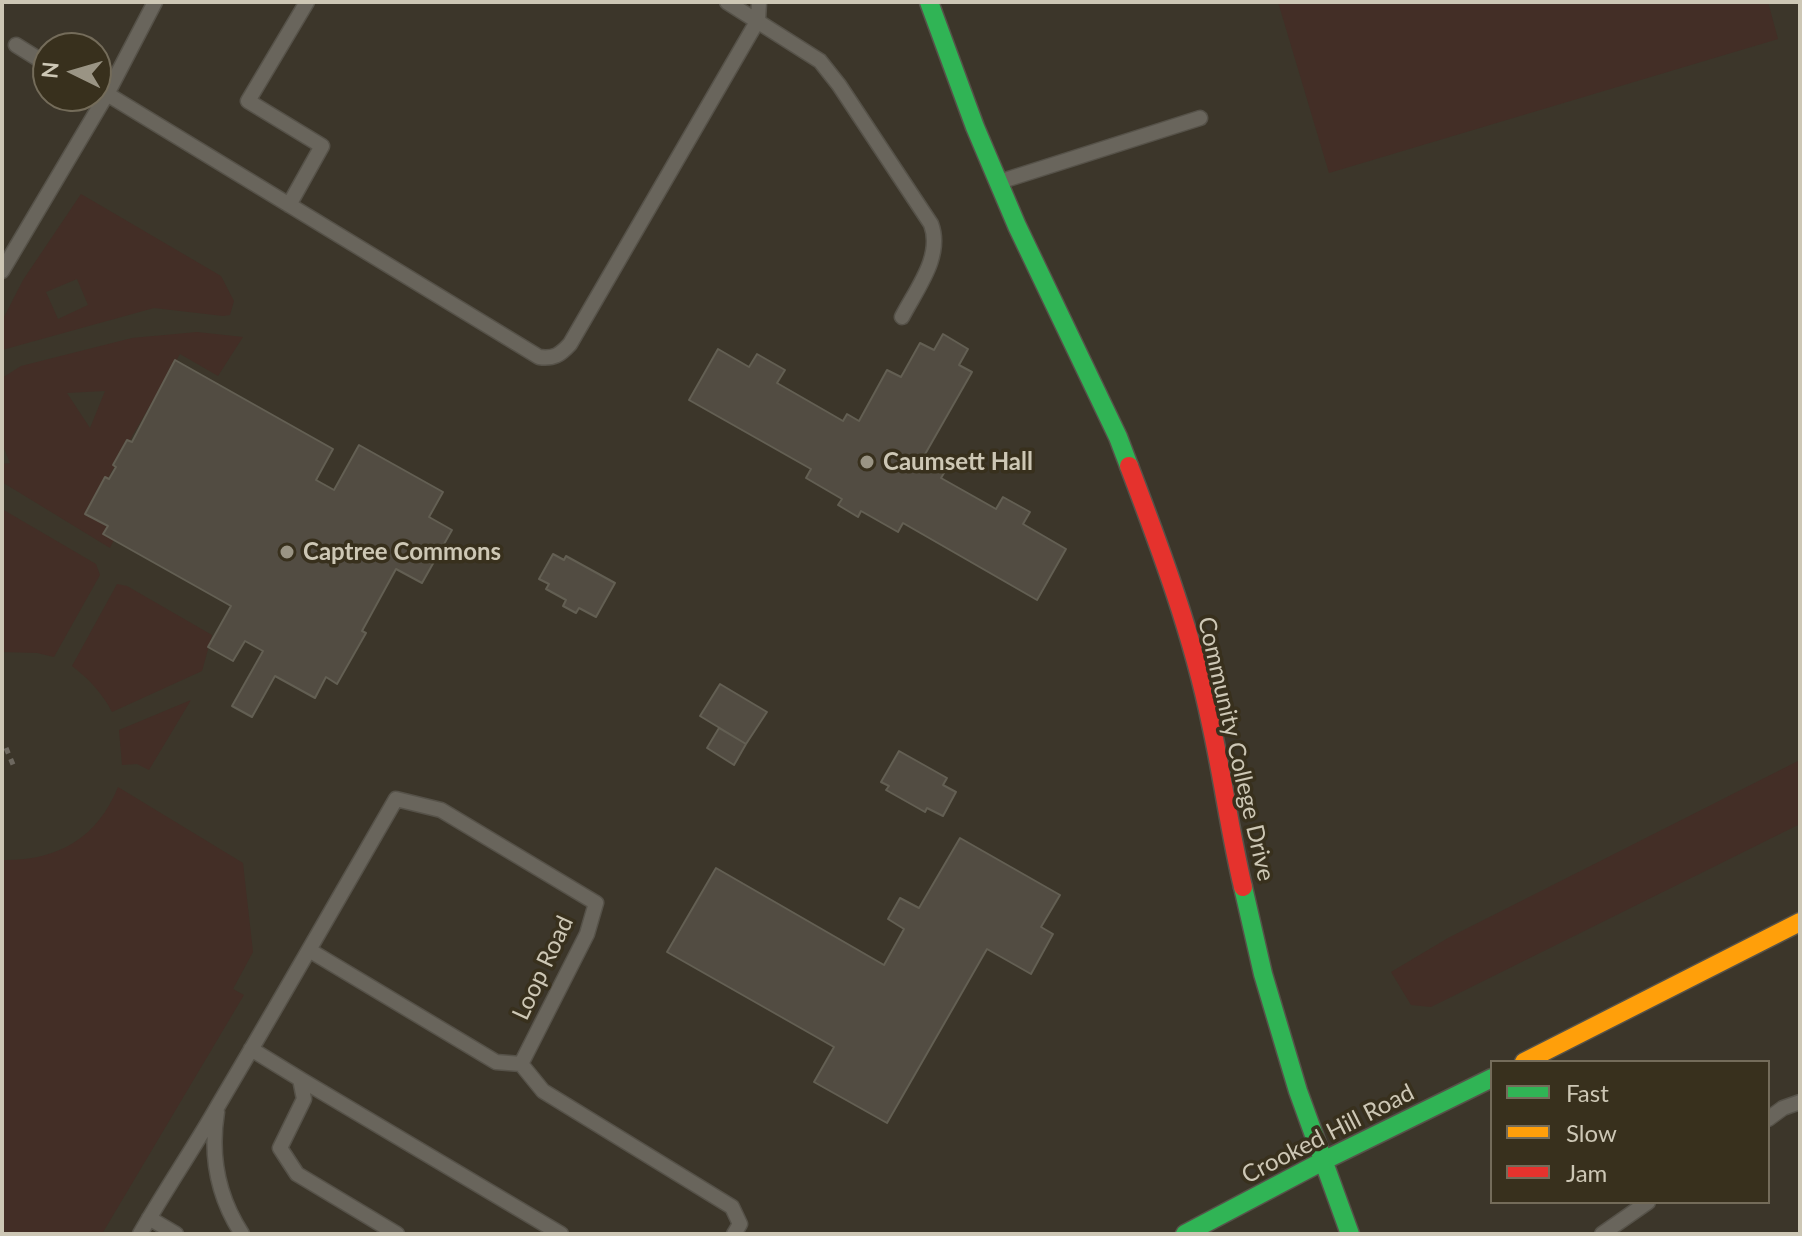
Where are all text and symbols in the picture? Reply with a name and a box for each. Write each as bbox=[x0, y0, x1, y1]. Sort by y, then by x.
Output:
north arrow bbox=[32, 32, 112, 112]
text: N bbox=[35, 60, 64, 80]
place label: Caumsett Hall bbox=[883, 448, 1033, 476]
marker: Caumsett Hall bbox=[858, 453, 876, 471]
place label: Captree Commons bbox=[303, 538, 501, 566]
marker: Captree Commons bbox=[278, 543, 296, 561]
street label: Community College Drive bbox=[1192, 614, 1280, 884]
street label: Loop Road bbox=[506, 911, 580, 1025]
legend bbox=[1490, 1060, 1770, 1204]
street label: Crooked Hill Road bbox=[1237, 1078, 1419, 1190]
text: Fast bbox=[1566, 1078, 1609, 1107]
text: Slow bbox=[1566, 1118, 1617, 1147]
text: Jam bbox=[1566, 1158, 1607, 1187]

